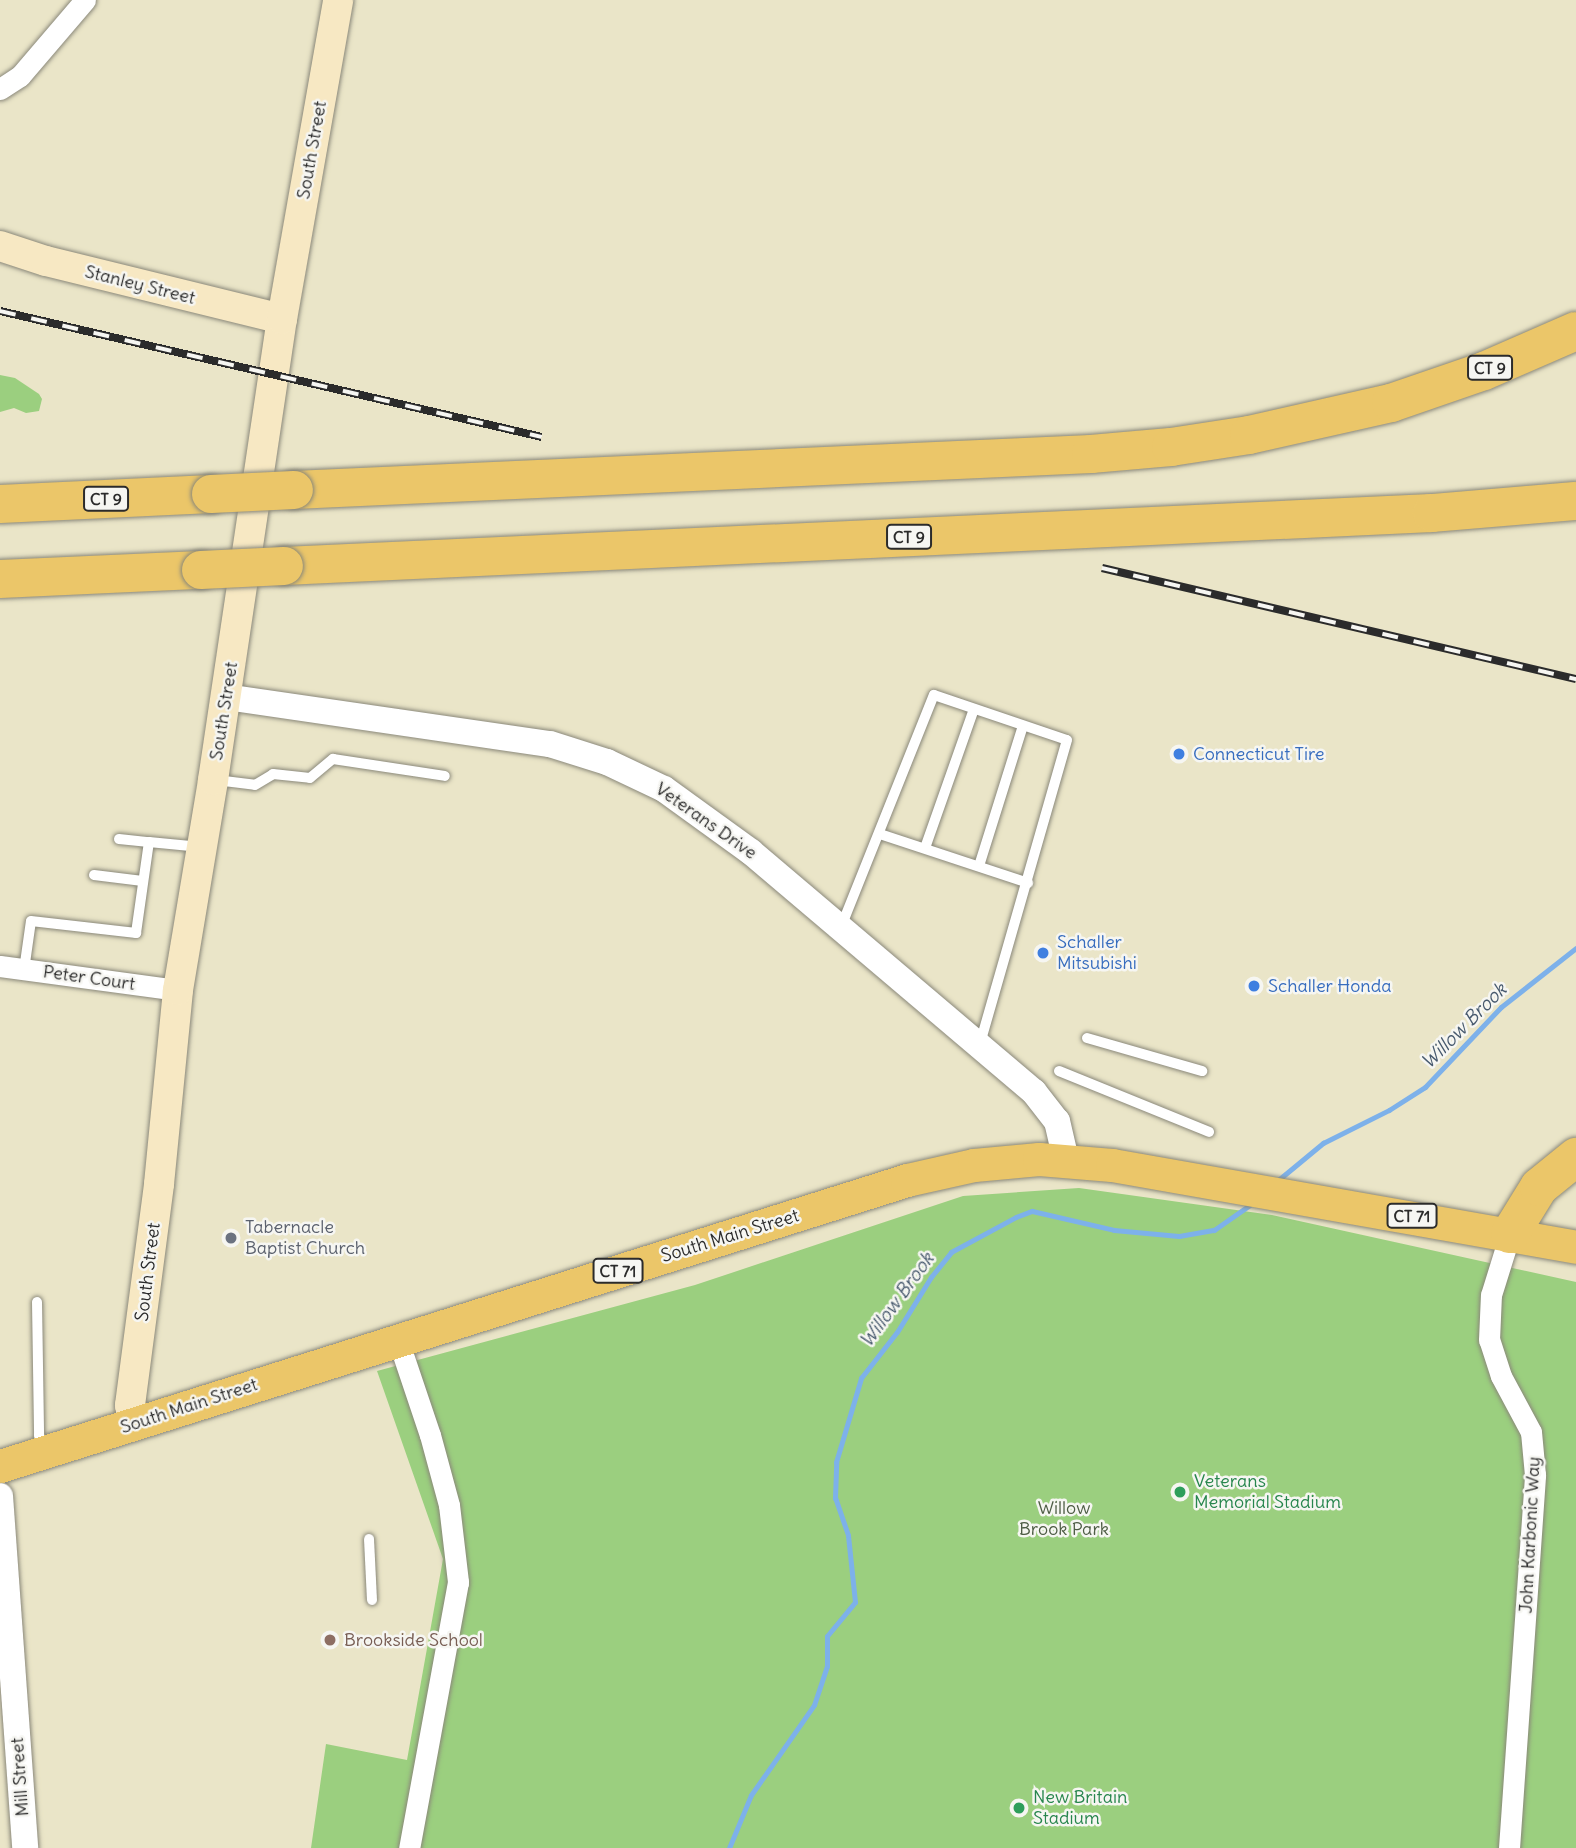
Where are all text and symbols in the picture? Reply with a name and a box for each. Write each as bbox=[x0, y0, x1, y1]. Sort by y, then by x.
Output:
street label: South Street bbox=[293, 99, 331, 201]
street label: Stanley Street bbox=[83, 261, 197, 309]
road number: CT 9 bbox=[1466, 356, 1514, 380]
road number: CT 9 bbox=[82, 486, 130, 512]
road number: CT 9 bbox=[884, 524, 934, 550]
street label: South Street bbox=[206, 660, 242, 762]
place label: Connecticut Tire bbox=[1193, 743, 1325, 765]
marker: Connecticut Tire bbox=[1171, 746, 1187, 762]
street label: Veterans Drive bbox=[651, 778, 761, 864]
place label: Schaller Mitsubishi bbox=[1057, 932, 1137, 974]
marker: Schaller Mitsubishi bbox=[1035, 945, 1051, 961]
street label: Peter Court bbox=[42, 961, 136, 995]
place label: Schaller Honda bbox=[1268, 975, 1392, 997]
marker: Schaller Honda bbox=[1246, 978, 1262, 994]
water label: Willow Brook bbox=[1417, 979, 1511, 1073]
road number: CT 71 bbox=[1386, 1204, 1438, 1228]
street label: South Main Street bbox=[659, 1205, 801, 1267]
place label: Tabernacle Baptist Church bbox=[245, 1217, 365, 1260]
street label: South Street bbox=[131, 1221, 165, 1323]
marker: Tabernacle Baptist Church bbox=[223, 1230, 239, 1246]
water label: Willow Brook bbox=[855, 1248, 939, 1352]
road number: CT 71 bbox=[592, 1259, 644, 1284]
street label: South Main Street bbox=[118, 1374, 260, 1438]
street label: John Karbonic Way bbox=[1515, 1456, 1545, 1614]
place label: Veterans Memorial Stadium bbox=[1194, 1471, 1341, 1514]
marker: Veterans Memorial Stadium bbox=[1172, 1484, 1188, 1500]
park label: Willow Brook Park bbox=[1019, 1498, 1109, 1540]
place label: Brookside School bbox=[344, 1629, 483, 1651]
marker: Brookside School bbox=[322, 1632, 338, 1648]
street label: Mill Street bbox=[6, 1737, 34, 1817]
place label: New Britain Stadium bbox=[1033, 1787, 1127, 1829]
marker: New Britain Stadium bbox=[1011, 1800, 1027, 1816]

